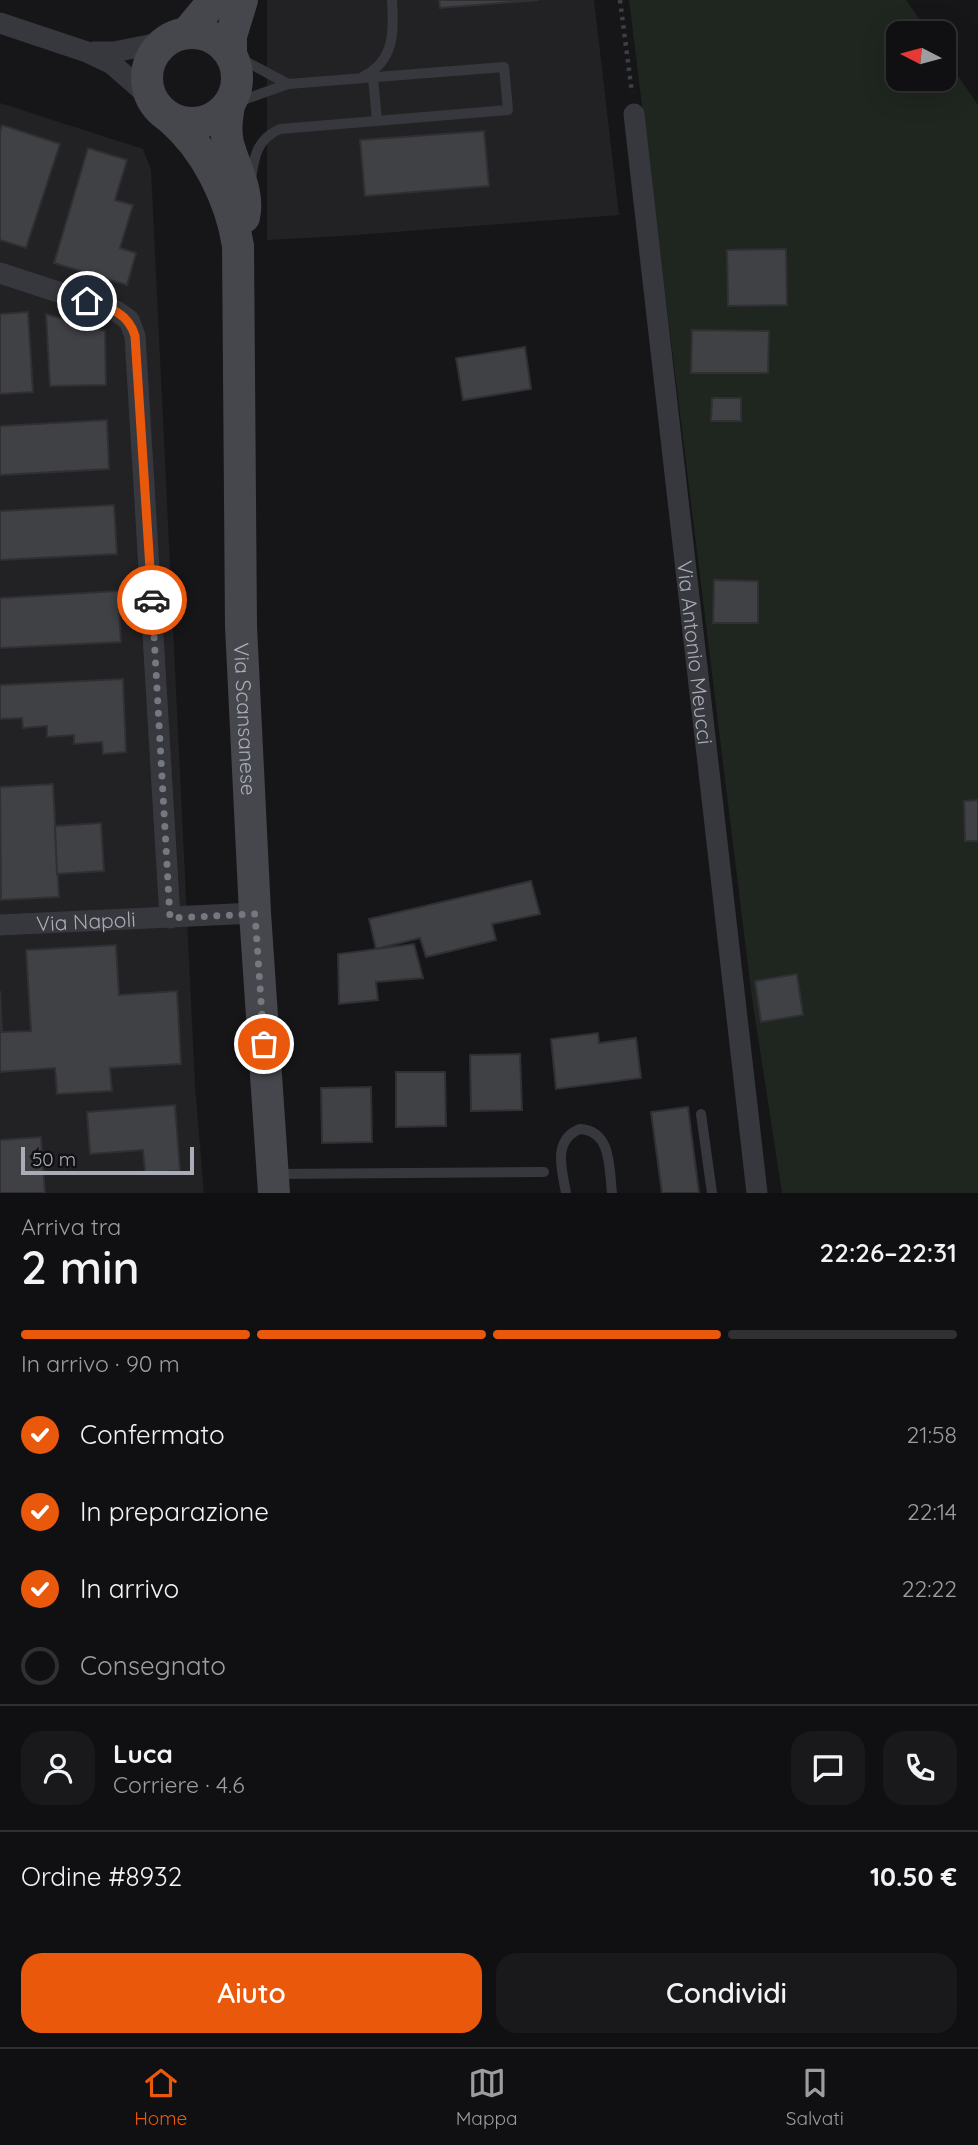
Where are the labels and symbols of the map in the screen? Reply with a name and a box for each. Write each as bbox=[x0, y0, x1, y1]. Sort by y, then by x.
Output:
north arrow bbox=[886, 21, 956, 91]
pin bbox=[57, 271, 117, 331]
street label: Via Antonio Meucci bbox=[672, 559, 719, 746]
courier bbox=[117, 565, 187, 635]
street label: Via Scansanese bbox=[229, 642, 262, 796]
street label: Via Napoli bbox=[35, 906, 136, 936]
pin bbox=[234, 1014, 294, 1074]
scale bar bbox=[21, 1144, 194, 1176]

